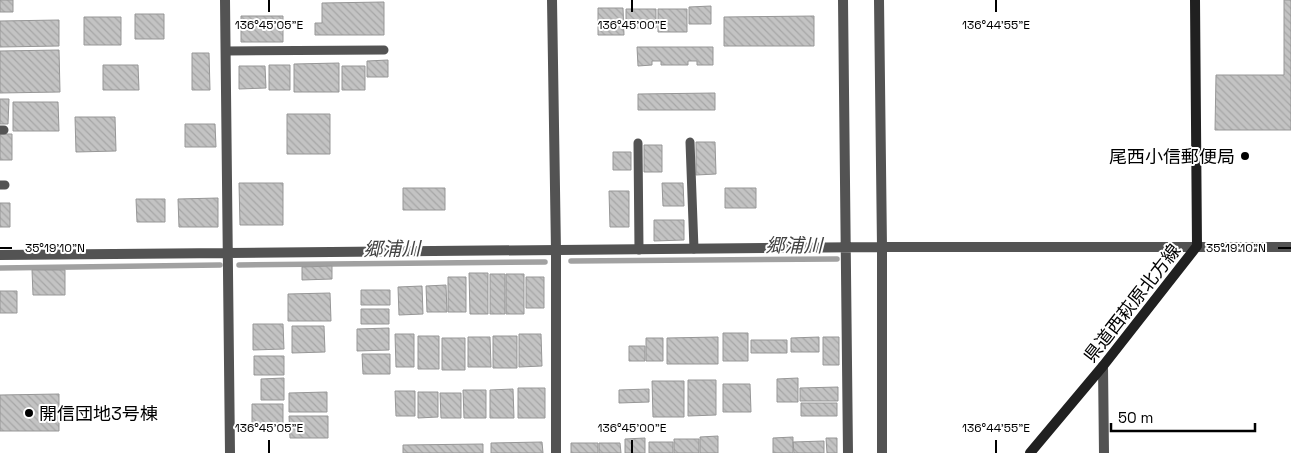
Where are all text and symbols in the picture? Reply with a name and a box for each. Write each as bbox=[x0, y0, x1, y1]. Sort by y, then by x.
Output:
text: 136°45'05"E bbox=[235, 17, 304, 33]
text: 136°45'00"E bbox=[597, 17, 667, 33]
text: 136°44'55"E bbox=[962, 17, 1030, 33]
place label: 尾西小信郵便局 bbox=[1109, 145, 1235, 168]
marker: 尾西小信郵便局 bbox=[1239, 150, 1251, 162]
water label: 郷浦川 bbox=[765, 233, 824, 258]
water label: 郷浦川 bbox=[363, 236, 423, 262]
street label: 県道西萩原北方線 bbox=[1079, 239, 1185, 367]
text: 35°19'10"N bbox=[25, 240, 85, 256]
text: 35°19'10"N bbox=[1206, 240, 1266, 256]
scale bar bbox=[1111, 400, 1255, 432]
place label: 開信団地3号棟 bbox=[39, 402, 158, 425]
marker: 開信団地3号棟 bbox=[23, 407, 35, 419]
text: 50 m bbox=[1118, 408, 1153, 427]
text: 136°45'05"E bbox=[235, 420, 304, 436]
text: 136°45'00"E bbox=[597, 420, 667, 436]
text: 136°44'55"E bbox=[962, 420, 1030, 436]

